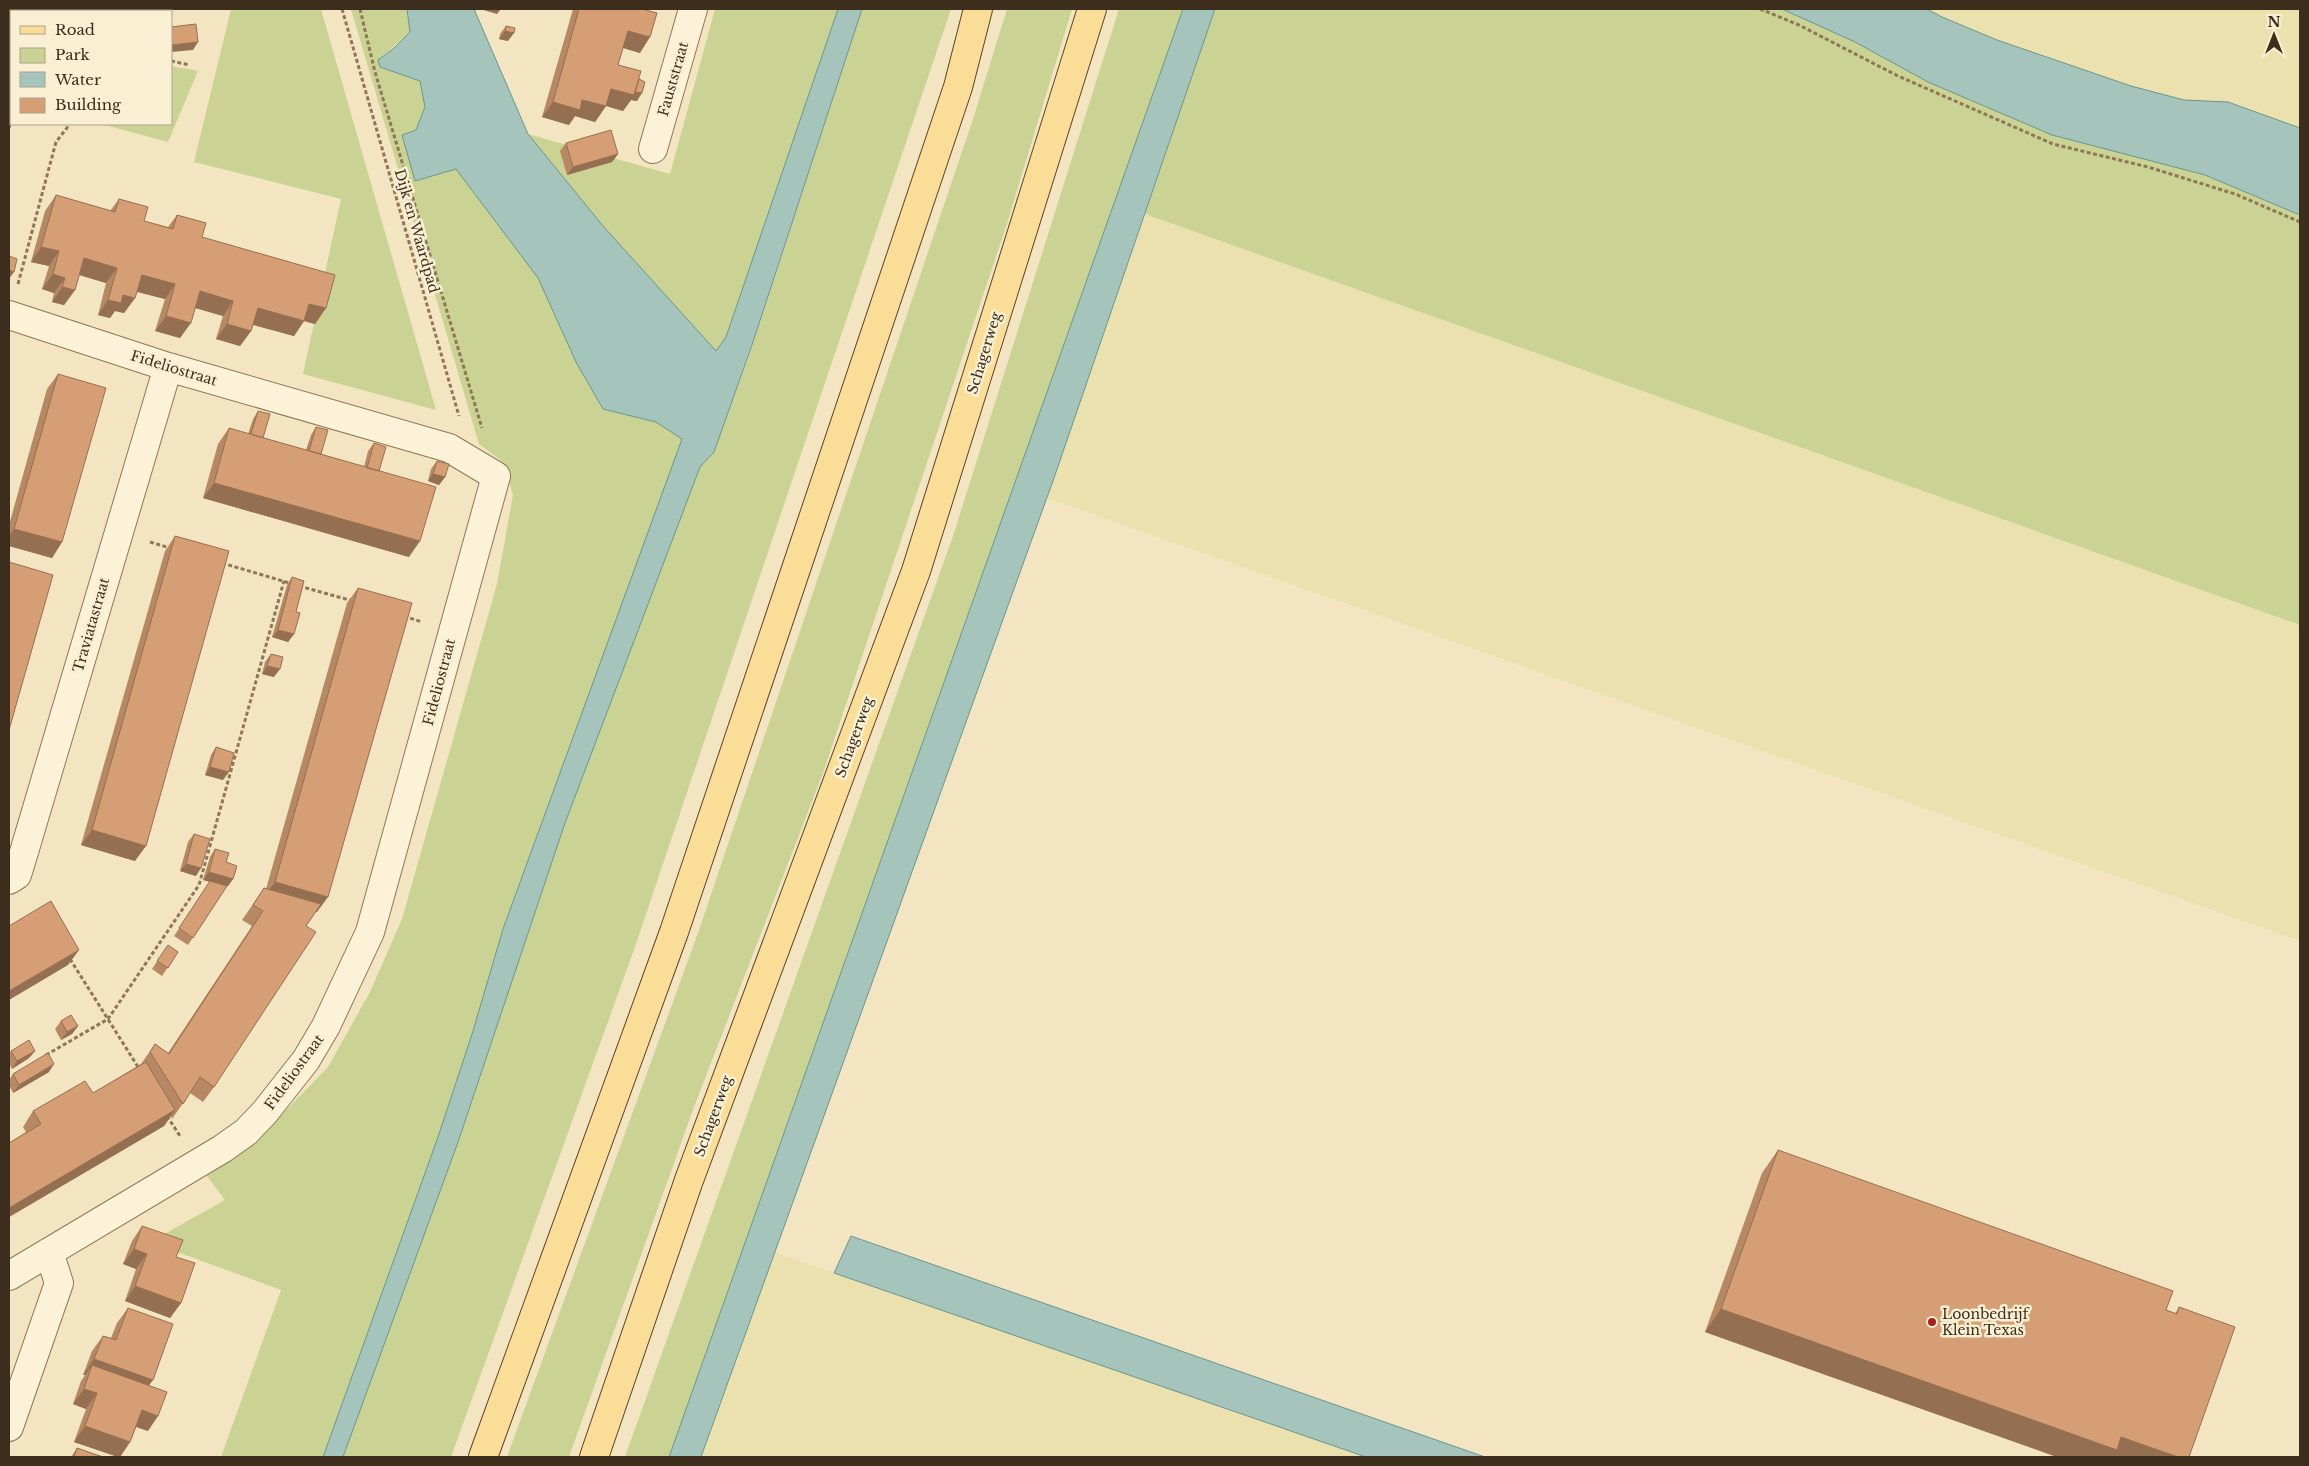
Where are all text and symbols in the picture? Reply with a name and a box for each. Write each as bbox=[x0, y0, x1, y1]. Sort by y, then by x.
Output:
legend bbox=[10, 10, 172, 125]
north arrow bbox=[2249, 10, 2299, 60]
text: N bbox=[2267, 13, 2281, 31]
text: Road bbox=[55, 20, 95, 39]
street label: Fauststraat bbox=[654, 39, 692, 118]
text: Park bbox=[55, 45, 91, 64]
text: Water bbox=[54, 70, 102, 89]
text: Building bbox=[55, 95, 122, 114]
street label: Dijk en Waardpad bbox=[391, 167, 444, 296]
street label: Schagerweg bbox=[963, 309, 1005, 396]
street label: Fideliostraat bbox=[129, 346, 220, 390]
street label: Traviatastraat bbox=[69, 575, 113, 674]
street label: Fideliostraat bbox=[419, 636, 459, 727]
street label: Schagerweg bbox=[831, 693, 877, 780]
street label: Fideliostraat bbox=[260, 1030, 328, 1113]
street label: Schagerweg bbox=[690, 1072, 736, 1159]
place label: Loonbedrijf Klein Texas bbox=[1942, 1305, 2030, 1339]
marker: Loonbedrijf Klein Texas bbox=[1926, 1316, 1938, 1328]

